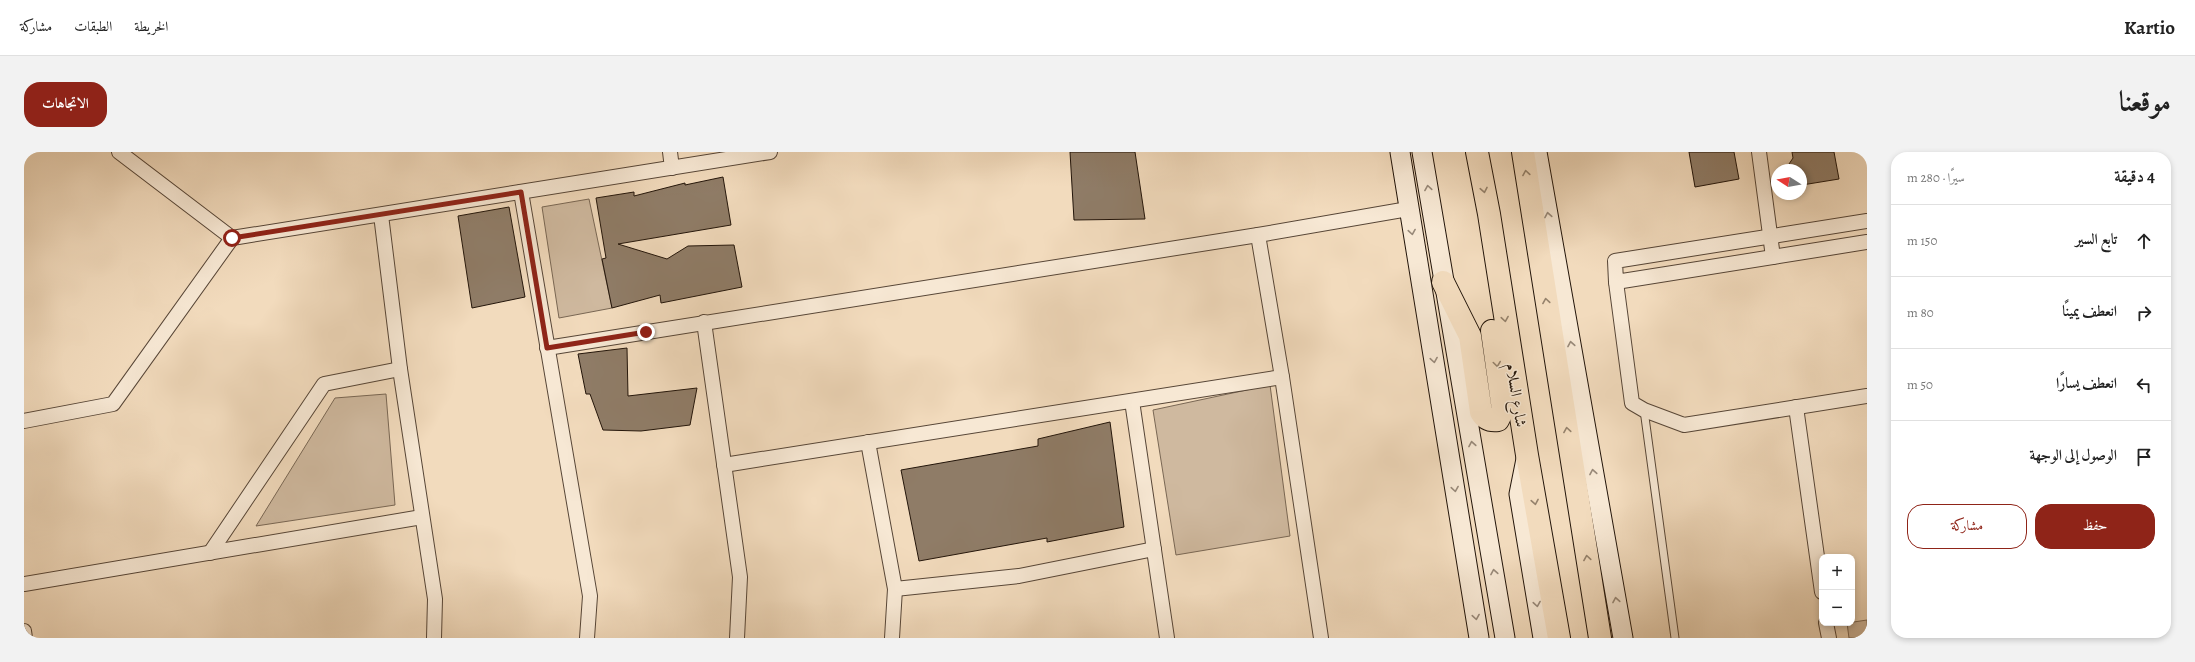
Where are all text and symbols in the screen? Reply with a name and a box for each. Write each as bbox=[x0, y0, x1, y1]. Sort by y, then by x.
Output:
text: Kartio bbox=[2124, 15, 2175, 41]
text: مشاركة bbox=[20, 17, 52, 36]
text: الطبقات bbox=[74, 17, 112, 36]
text: الخريطة bbox=[134, 17, 168, 36]
button: الاتجاهات bbox=[24, 82, 107, 127]
text: موقعنا bbox=[2119, 83, 2171, 121]
north arrow bbox=[1771, 164, 1807, 200]
text: 4 دقيقة bbox=[2114, 165, 2155, 188]
text: سيرًا · 280 m bbox=[1907, 169, 1965, 186]
one-way arrow bbox=[1522, 170, 1531, 176]
one-way arrow bbox=[1424, 185, 1433, 191]
one-way arrow bbox=[1480, 187, 1488, 193]
one-way arrow bbox=[1544, 212, 1553, 219]
route start bbox=[223, 229, 241, 247]
one-way arrow bbox=[1407, 229, 1416, 235]
text: تابع السير bbox=[2075, 229, 2117, 249]
icon: ahead bbox=[2133, 230, 2155, 252]
text: 150 m bbox=[1907, 232, 1937, 249]
one-way arrow bbox=[1543, 298, 1551, 304]
text: انعطف يمينًا bbox=[2062, 301, 2117, 321]
icon: right bbox=[2133, 302, 2155, 324]
text: 80 m bbox=[1907, 304, 1934, 321]
one-way arrow bbox=[1500, 315, 1509, 322]
route end bbox=[637, 323, 655, 341]
one-way arrow bbox=[1567, 340, 1576, 347]
one-way arrow bbox=[1429, 357, 1437, 363]
one-way arrow bbox=[1492, 361, 1501, 367]
street label: شارع السلام bbox=[1497, 362, 1532, 429]
text: انعطف يسارًا bbox=[2056, 373, 2117, 393]
icon: left bbox=[2133, 374, 2155, 396]
text: 50 m bbox=[1907, 376, 1933, 393]
one-way arrow bbox=[1563, 427, 1572, 433]
one-way arrow bbox=[1468, 441, 1476, 447]
text: الوصول إلى الوجهة bbox=[2030, 445, 2117, 465]
icon: arrive bbox=[2133, 446, 2155, 468]
one-way arrow bbox=[1589, 468, 1598, 475]
one-way arrow bbox=[1450, 485, 1459, 492]
one-way arrow bbox=[1530, 499, 1539, 505]
button: مشاركة bbox=[1907, 504, 2027, 549]
button: حفظ bbox=[2035, 504, 2155, 549]
map controls bbox=[1819, 554, 1855, 626]
button: + bbox=[1819, 554, 1855, 590]
one-way arrow bbox=[1584, 555, 1592, 561]
one-way arrow bbox=[1490, 569, 1499, 575]
button: − bbox=[1819, 590, 1855, 626]
one-way arrow bbox=[1612, 596, 1621, 603]
one-way arrow bbox=[1532, 601, 1541, 607]
one-way arrow bbox=[1471, 614, 1480, 620]

